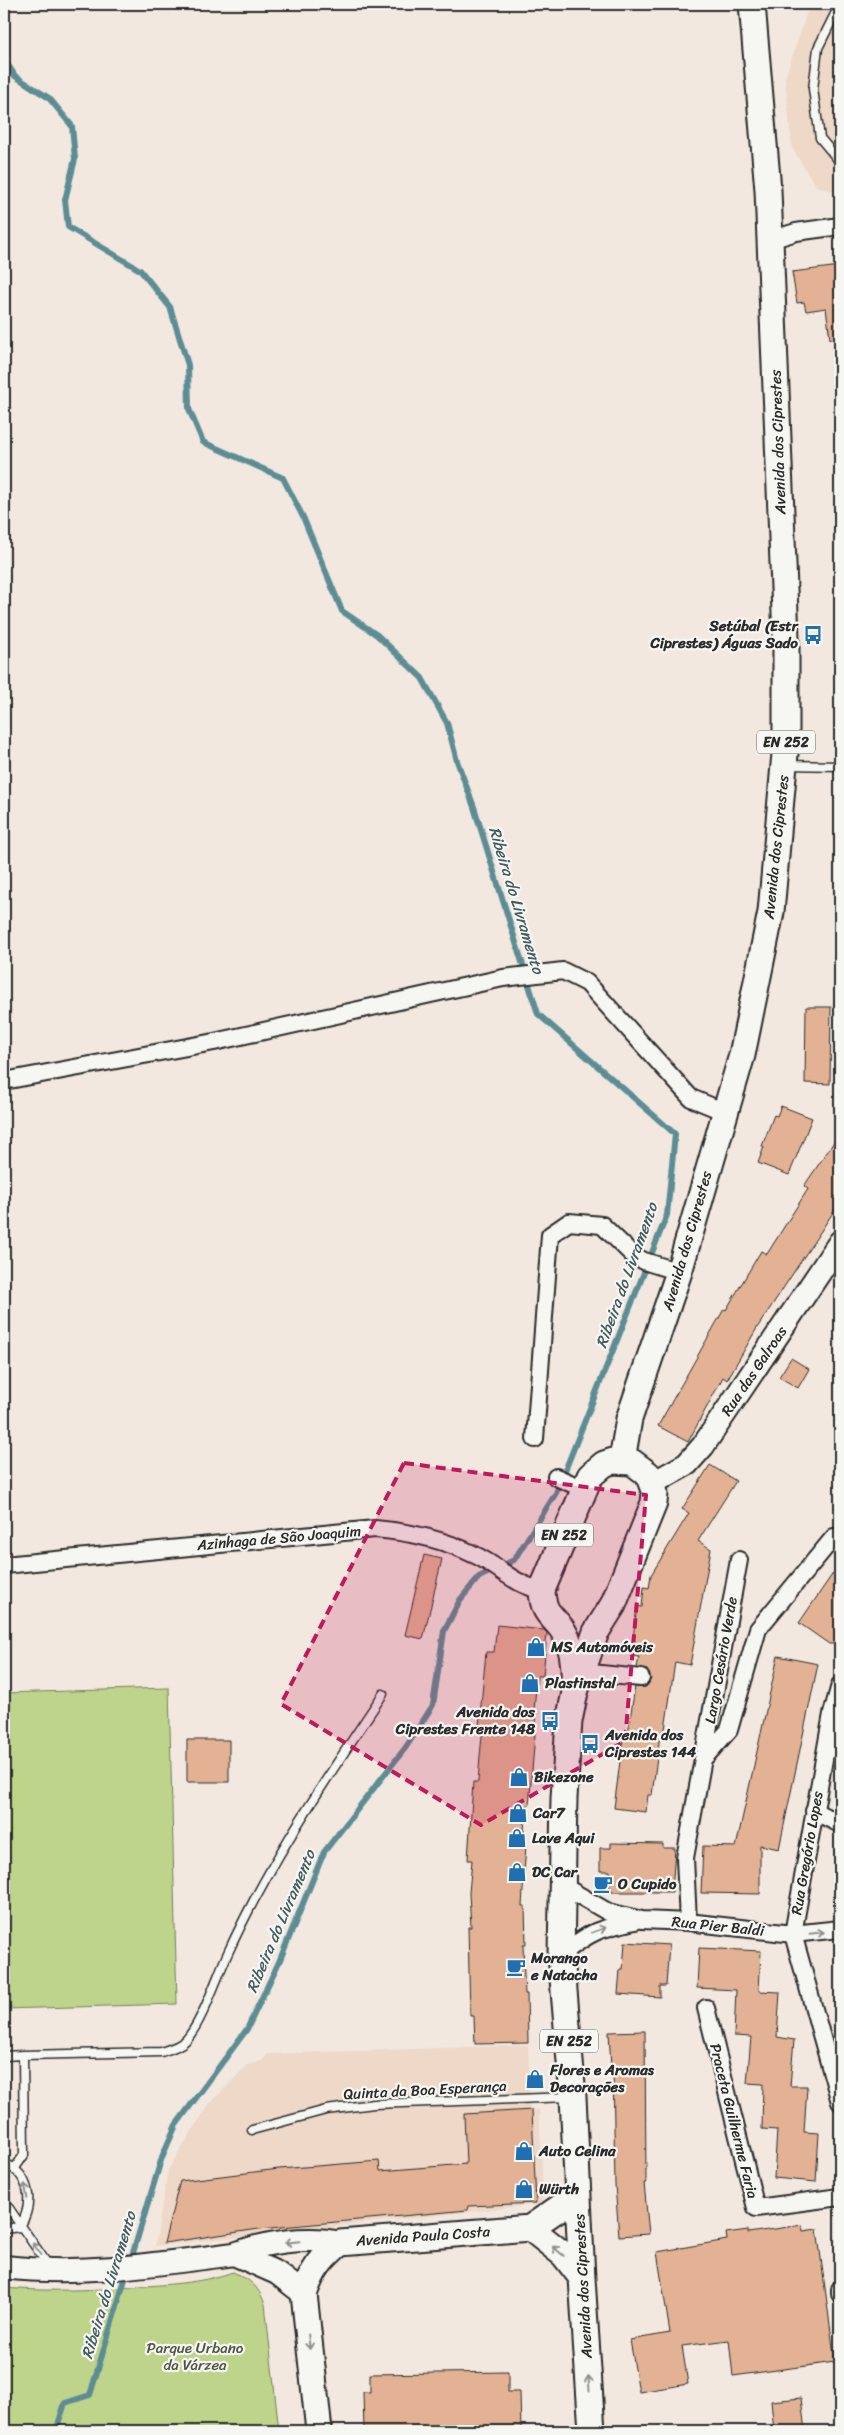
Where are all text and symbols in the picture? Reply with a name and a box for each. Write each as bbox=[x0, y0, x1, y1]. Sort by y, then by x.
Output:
street label: Avenida dos Ciprestes bbox=[762, 369, 794, 516]
place label: Setúbal (Estr Ciprestes) Águas Sado bbox=[649, 613, 800, 656]
bus stop icon: Setúbal (Estr Ciprestes) Águas Sado bbox=[802, 624, 824, 646]
road number: EN 252 bbox=[757, 730, 815, 754]
street label: Avenida dos Ciprestes bbox=[755, 774, 797, 921]
water label: Ribeira do Livramento bbox=[480, 823, 553, 979]
street label: Avenida dos Ciprestes bbox=[654, 1168, 719, 1315]
water label: Ribeira do Livramento bbox=[587, 1197, 667, 1352]
street label: Rua das Galroas bbox=[714, 1320, 794, 1421]
street label: Azinhaga de São Joaquim bbox=[195, 1518, 362, 1558]
road number: EN 252 bbox=[535, 1524, 593, 1546]
street label: Largo Cesário Verde bbox=[697, 1594, 745, 1726]
place label: MS Automóveis bbox=[550, 1634, 654, 1660]
shop icon: MS Automóveis bbox=[525, 1636, 547, 1658]
place label: Plastinstal bbox=[545, 1670, 617, 1696]
shop icon: Plastinstal bbox=[519, 1672, 541, 1694]
place label: Avenida dos Ciprestes Frente 148 bbox=[395, 1699, 536, 1742]
bus stop icon: Avenida dos Ciprestes Frente 148 bbox=[539, 1710, 561, 1732]
place label: Avenida dos Ciprestes 144 bbox=[604, 1722, 697, 1765]
bus stop icon: Avenida dos Ciprestes 144 bbox=[579, 1733, 601, 1755]
place label: Bikezone bbox=[534, 1764, 594, 1790]
shop icon: Bikezone bbox=[508, 1766, 530, 1788]
street label: Rua Gregório Lopes bbox=[783, 1789, 831, 1917]
place label: Car7 bbox=[532, 1800, 566, 1826]
shop icon: Car7 bbox=[507, 1802, 529, 1824]
place label: Lave Aqui bbox=[532, 1825, 595, 1851]
shop icon: Lave Aqui bbox=[506, 1827, 528, 1849]
water label: Ribeira do Livramento bbox=[237, 1844, 324, 1997]
place label: DC Car bbox=[532, 1859, 579, 1885]
shop icon: DC Car bbox=[506, 1861, 528, 1883]
place label: O Cupido bbox=[617, 1871, 677, 1897]
cafe icon: O Cupido bbox=[592, 1873, 614, 1895]
street label: Rua Pier Baldi bbox=[671, 1908, 766, 1944]
one-way arrow bbox=[590, 1925, 606, 1934]
one-way arrow bbox=[808, 1928, 824, 1937]
place label: Morango e Natacha bbox=[530, 1945, 598, 1988]
cafe icon: Morango e Natacha bbox=[505, 1956, 527, 1978]
road number: EN 252 bbox=[540, 2030, 598, 2052]
street label: Praceta Guilherme Faria bbox=[702, 2041, 766, 2202]
place label: Flores e Aromas Decorações bbox=[549, 2057, 655, 2100]
shop icon: Flores e Aromas Decorações bbox=[524, 2068, 546, 2090]
street label: Quinta da Boa Esperança bbox=[343, 2073, 508, 2107]
place label: Auto Celina bbox=[538, 2138, 616, 2164]
shop icon: Auto Celina bbox=[513, 2140, 535, 2162]
place label: Würth bbox=[539, 2176, 579, 2202]
shop icon: Würth bbox=[513, 2178, 535, 2200]
one-way arrow bbox=[21, 2183, 31, 2199]
water label: Ribeira do Livramento bbox=[72, 2207, 145, 2363]
street label: Avenida dos Ciprestes bbox=[566, 2213, 600, 2360]
street label: Avenida Paula Costa bbox=[354, 2218, 491, 2254]
one-way arrow bbox=[284, 2237, 300, 2247]
one-way arrow bbox=[31, 2243, 42, 2256]
one-way arrow bbox=[552, 2245, 565, 2256]
one-way arrow bbox=[304, 2334, 314, 2350]
park label: Parque Urbano da Várzea bbox=[147, 2335, 244, 2378]
one-way arrow bbox=[584, 2375, 594, 2391]

